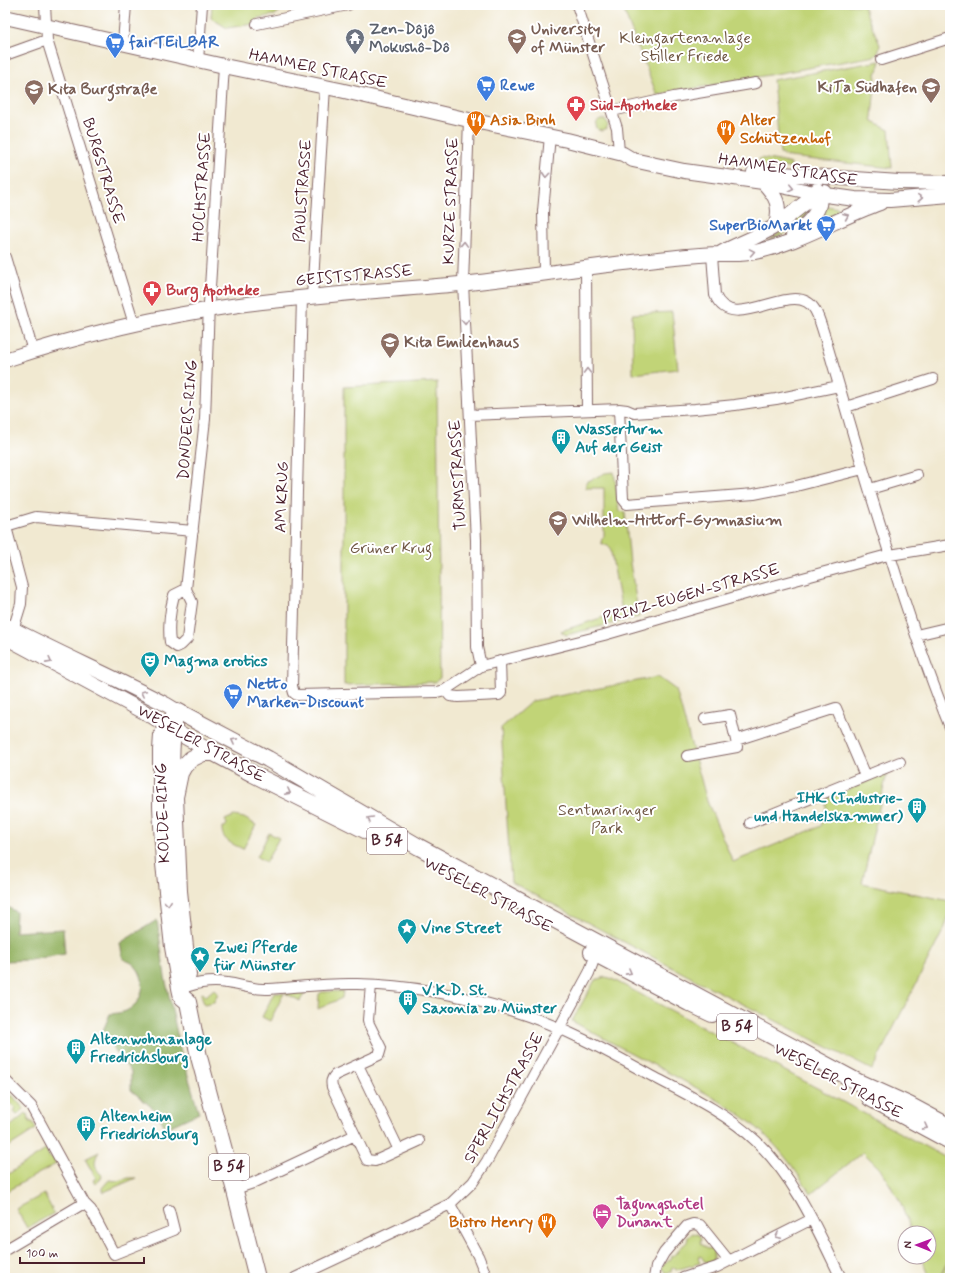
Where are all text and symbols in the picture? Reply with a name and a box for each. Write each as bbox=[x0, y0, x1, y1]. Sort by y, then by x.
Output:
place label: Zen-Dôjô Mokushô-Dô bbox=[369, 19, 450, 58]
place label: University of Münster bbox=[531, 19, 605, 58]
temple icon: Zen-Dôjô Mokushô-Dô bbox=[344, 27, 366, 55]
school or university icon: University of Münster bbox=[506, 27, 528, 55]
park label: Kleingartenanlage Stiller Friede bbox=[619, 28, 751, 67]
supermarket icon: fairTEiLBAR bbox=[104, 31, 126, 59]
place label: fairTEiLBAR bbox=[128, 32, 219, 53]
street label: HAMMER STRASSE bbox=[247, 44, 389, 94]
supermarket icon: Rewe bbox=[475, 74, 497, 102]
place label: Rewe bbox=[500, 75, 535, 96]
school or university icon: KiTa Südhafen bbox=[920, 76, 942, 104]
place label: KiTa Südhafen bbox=[818, 77, 917, 98]
school or university icon: Kita Burgstraße bbox=[23, 78, 45, 106]
place label: Kita Burgstraße bbox=[48, 79, 158, 102]
pharmacy icon: Süd-Apotheke bbox=[565, 94, 587, 122]
place label: Süd-Apotheke bbox=[590, 95, 678, 117]
restaurant icon: Asia Binh bbox=[465, 109, 487, 137]
place label: Asia Binh bbox=[490, 110, 556, 131]
place label: Alter Schützenhof bbox=[740, 110, 831, 149]
street label: BURGSTRASSE bbox=[77, 115, 129, 227]
restaurant icon: Alter Schützenhof bbox=[715, 118, 737, 146]
street label: HOCHSTRASSE bbox=[188, 131, 216, 243]
street label: KURZE STRASSE bbox=[438, 137, 464, 265]
street label: PAULSTRASSE bbox=[289, 139, 317, 243]
street label: HAMMER STRASSE bbox=[717, 149, 859, 191]
one-way arrow bbox=[542, 172, 551, 178]
one-way arrow bbox=[788, 183, 794, 191]
one-way arrow bbox=[917, 193, 923, 202]
one-way arrow bbox=[842, 213, 849, 221]
supermarket icon: SuperBioMarkt bbox=[815, 214, 837, 242]
place label: SuperBioMarkt bbox=[709, 215, 812, 236]
one-way arrow bbox=[460, 241, 469, 247]
one-way arrow bbox=[749, 249, 755, 257]
street label: GEISTSTRASSE bbox=[295, 260, 413, 292]
pharmacy icon: Burg Apotheke bbox=[141, 279, 163, 307]
place label: Burg Apotheke bbox=[166, 280, 260, 303]
one-way arrow bbox=[460, 319, 469, 325]
school or university icon: Kita Emilienhaus bbox=[379, 331, 401, 359]
place label: Kita Emilienhaus bbox=[404, 332, 520, 353]
street label: DONDERS-RING bbox=[173, 359, 203, 481]
one-way arrow bbox=[583, 368, 591, 374]
street label: TURMSTRASSE bbox=[445, 419, 471, 531]
place label: Wasserturm Auf der Geist bbox=[574, 419, 663, 458]
building icon: Wasserturm Auf der Geist bbox=[550, 427, 572, 455]
street label: AM KRUG bbox=[270, 461, 294, 533]
school or university icon: Wilhelm-Hittorf-Gymnasium bbox=[547, 509, 569, 537]
place label: Wilhelm-Hittorf-Gymnasium bbox=[571, 510, 782, 531]
park label: Grüner Krug bbox=[350, 538, 432, 560]
street label: PRINZ-EUGEN-STRASSE bbox=[600, 559, 782, 629]
theatre icon: Magma erotics bbox=[139, 650, 161, 678]
place label: Magma erotics bbox=[164, 651, 268, 674]
one-way arrow bbox=[45, 656, 52, 663]
place label: Netto Marken-Discount bbox=[247, 674, 364, 713]
supermarket icon: Netto Marken-Discount bbox=[222, 682, 244, 710]
one-way arrow bbox=[140, 690, 147, 697]
street label: WESELER STRASSE bbox=[133, 700, 269, 788]
one-way arrow bbox=[230, 738, 238, 745]
street label: KOLDE-RING bbox=[151, 762, 175, 864]
one-way arrow bbox=[284, 787, 291, 795]
place label: IHK (Industrie- und Handelskammer) bbox=[754, 788, 903, 827]
building icon: IHK (Industrie- und Handelskammer) bbox=[906, 796, 928, 824]
park label: Sentmaringer Park bbox=[558, 800, 656, 839]
one-way arrow bbox=[367, 816, 374, 823]
road number: B 54 bbox=[367, 828, 407, 854]
street label: WESELER STRASSE bbox=[420, 852, 556, 938]
one-way arrow bbox=[163, 900, 172, 906]
place icon: Vine Street bbox=[396, 917, 418, 945]
place label: Vine Street bbox=[421, 918, 503, 939]
place label: Zwei Pferde für Münster bbox=[213, 937, 298, 976]
place icon: Zwei Pferde für Münster bbox=[189, 945, 211, 973]
one-way arrow bbox=[625, 967, 633, 975]
place label: V.K.D. St. Saxonia zu Münster bbox=[422, 980, 557, 1019]
building icon: V.K.D. St. Saxonia zu Münster bbox=[397, 988, 419, 1016]
road number: B 54 bbox=[717, 1014, 757, 1040]
place label: Altenwohnanlage Friedrichsburg bbox=[90, 1029, 212, 1069]
street label: SPERLICHSTRASSE bbox=[459, 1029, 549, 1167]
building icon: Altenwohnanlage Friedrichsburg bbox=[65, 1037, 87, 1065]
street label: WESELER STRASSE bbox=[770, 1038, 906, 1124]
place label: Altenheim Friedrichsburg bbox=[100, 1106, 199, 1146]
building icon: Altenheim Friedrichsburg bbox=[75, 1114, 97, 1142]
one-way arrow bbox=[921, 1123, 928, 1130]
road number: B 54 bbox=[209, 1154, 249, 1180]
place label: Tagungshotel Dunant bbox=[616, 1194, 704, 1233]
hotel icon: Tagungshotel Dunant bbox=[591, 1202, 613, 1230]
restaurant icon: Bistro Henry bbox=[536, 1211, 558, 1239]
place label: Bistro Henry bbox=[449, 1212, 533, 1233]
north arrow bbox=[897, 1225, 937, 1265]
one-way arrow bbox=[774, 1232, 782, 1239]
scale bar bbox=[20, 1239, 144, 1265]
text: N bbox=[901, 1241, 915, 1249]
text: 100 m bbox=[26, 1246, 58, 1262]

